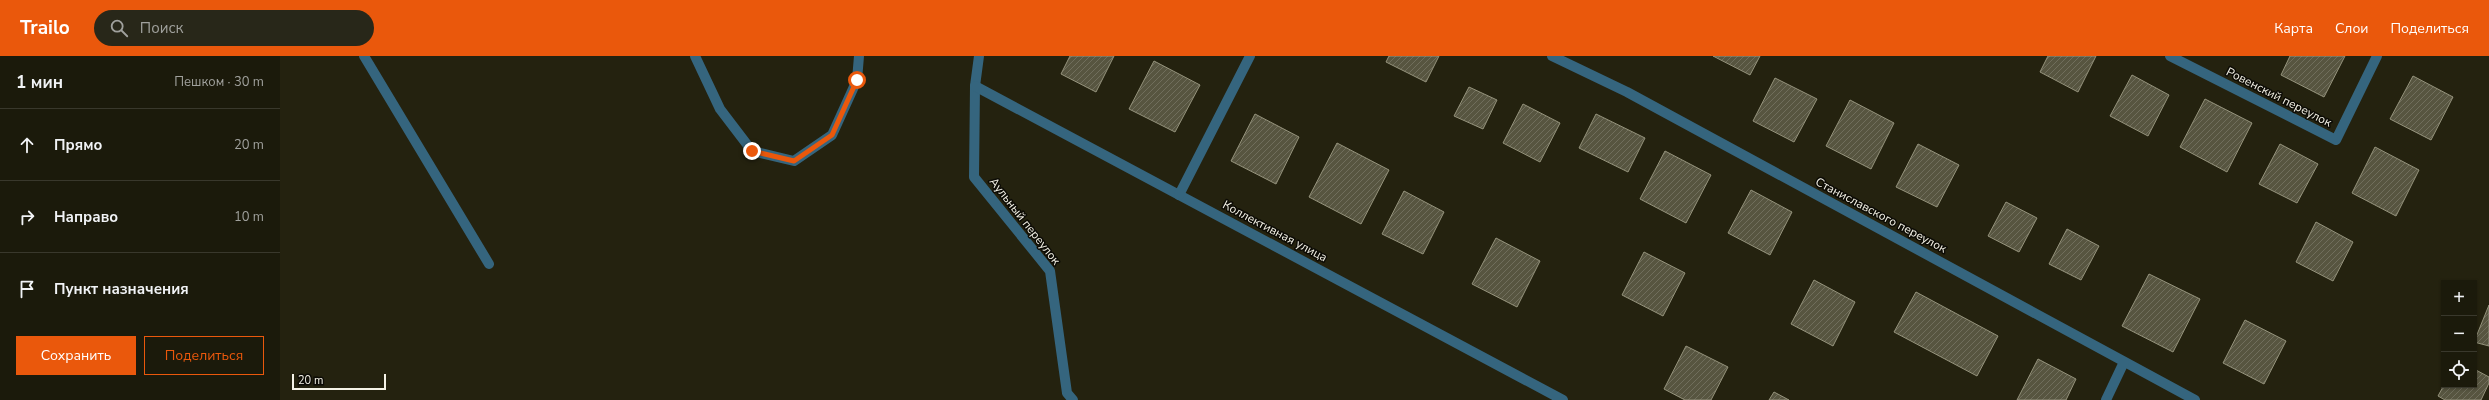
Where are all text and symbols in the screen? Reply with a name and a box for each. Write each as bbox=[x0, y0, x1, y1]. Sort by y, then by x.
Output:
search box bbox=[94, 10, 374, 46]
text: Trailo bbox=[20, 15, 70, 41]
icon: search bbox=[108, 17, 130, 39]
text: Поиск bbox=[140, 18, 183, 38]
text: Карта bbox=[2274, 19, 2313, 38]
text: Слои bbox=[2335, 19, 2369, 38]
text: Поделиться bbox=[2391, 19, 2469, 38]
street label: Ровенский переулок bbox=[2224, 63, 2335, 131]
text: 1 мин bbox=[16, 71, 63, 94]
route start bbox=[848, 71, 866, 89]
text: Пешком · 30 m bbox=[174, 73, 264, 91]
icon: ahead bbox=[16, 134, 38, 156]
text: Прямо bbox=[54, 135, 102, 155]
text: 20 m bbox=[234, 136, 264, 154]
route end bbox=[743, 142, 761, 160]
street label: Аульный переулок bbox=[986, 174, 1065, 268]
street label: Станиславского переулок bbox=[1813, 174, 1950, 257]
street label: Коллективная улица bbox=[1220, 197, 1330, 265]
icon: right bbox=[16, 206, 38, 228]
text: Направо bbox=[54, 207, 118, 227]
text: 10 m bbox=[234, 208, 264, 226]
icon: arrive bbox=[16, 278, 38, 300]
text: Пункт назначения bbox=[54, 279, 189, 299]
map controls bbox=[2441, 280, 2477, 388]
button: + bbox=[2441, 280, 2477, 316]
button: − bbox=[2441, 316, 2477, 352]
button: Сохранить bbox=[16, 336, 136, 375]
button: Поделиться bbox=[144, 336, 264, 375]
button: locate bbox=[2441, 352, 2477, 388]
scale bar bbox=[292, 372, 386, 391]
text: 20 m bbox=[298, 373, 323, 388]

